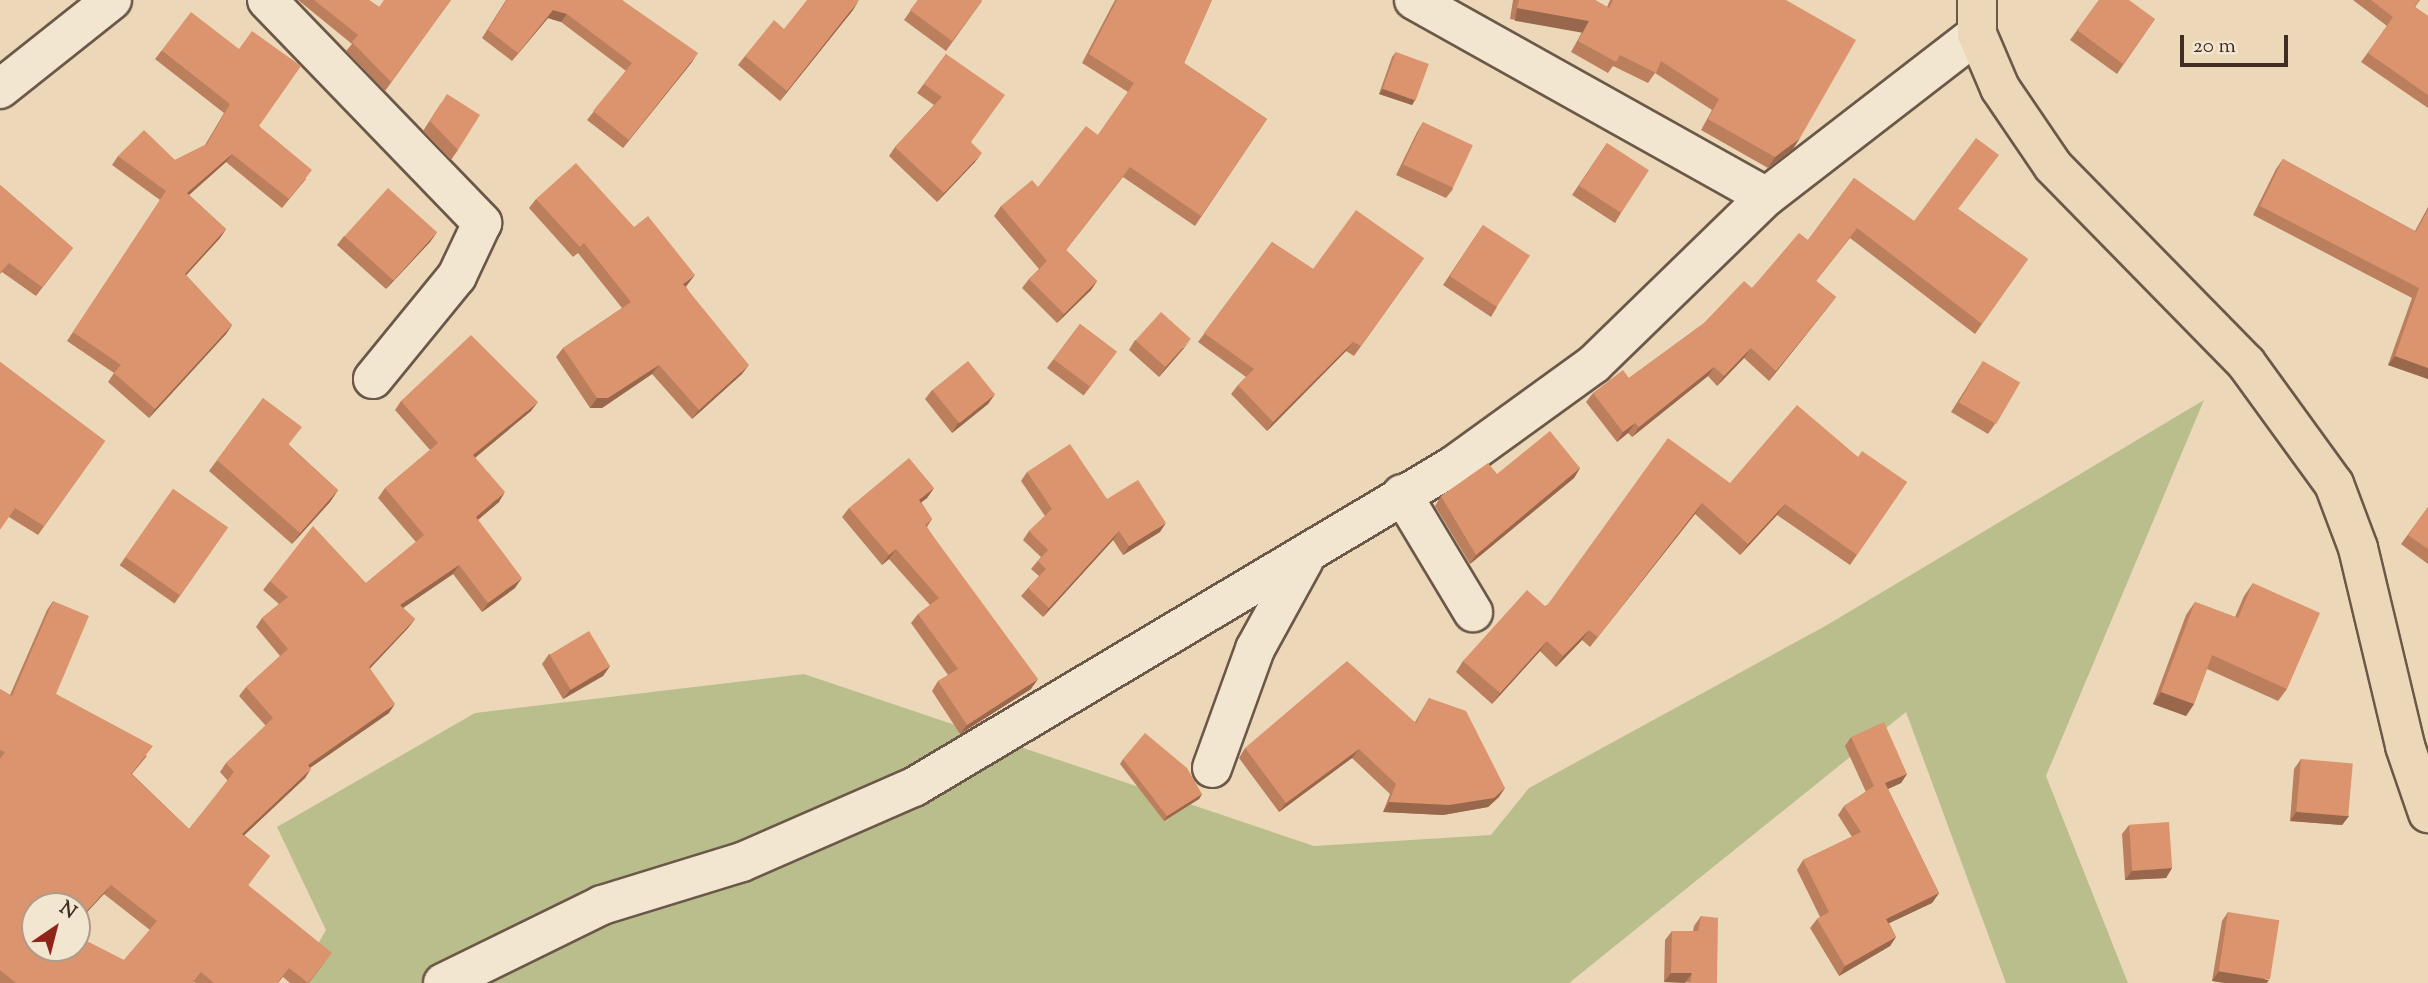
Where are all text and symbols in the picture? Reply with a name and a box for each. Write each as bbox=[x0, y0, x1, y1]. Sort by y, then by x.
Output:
scale bar bbox=[2183, 21, 2292, 65]
text: 20 m bbox=[2193, 32, 2236, 62]
north arrow bbox=[21, 892, 91, 962]
text: N bbox=[53, 896, 81, 926]

